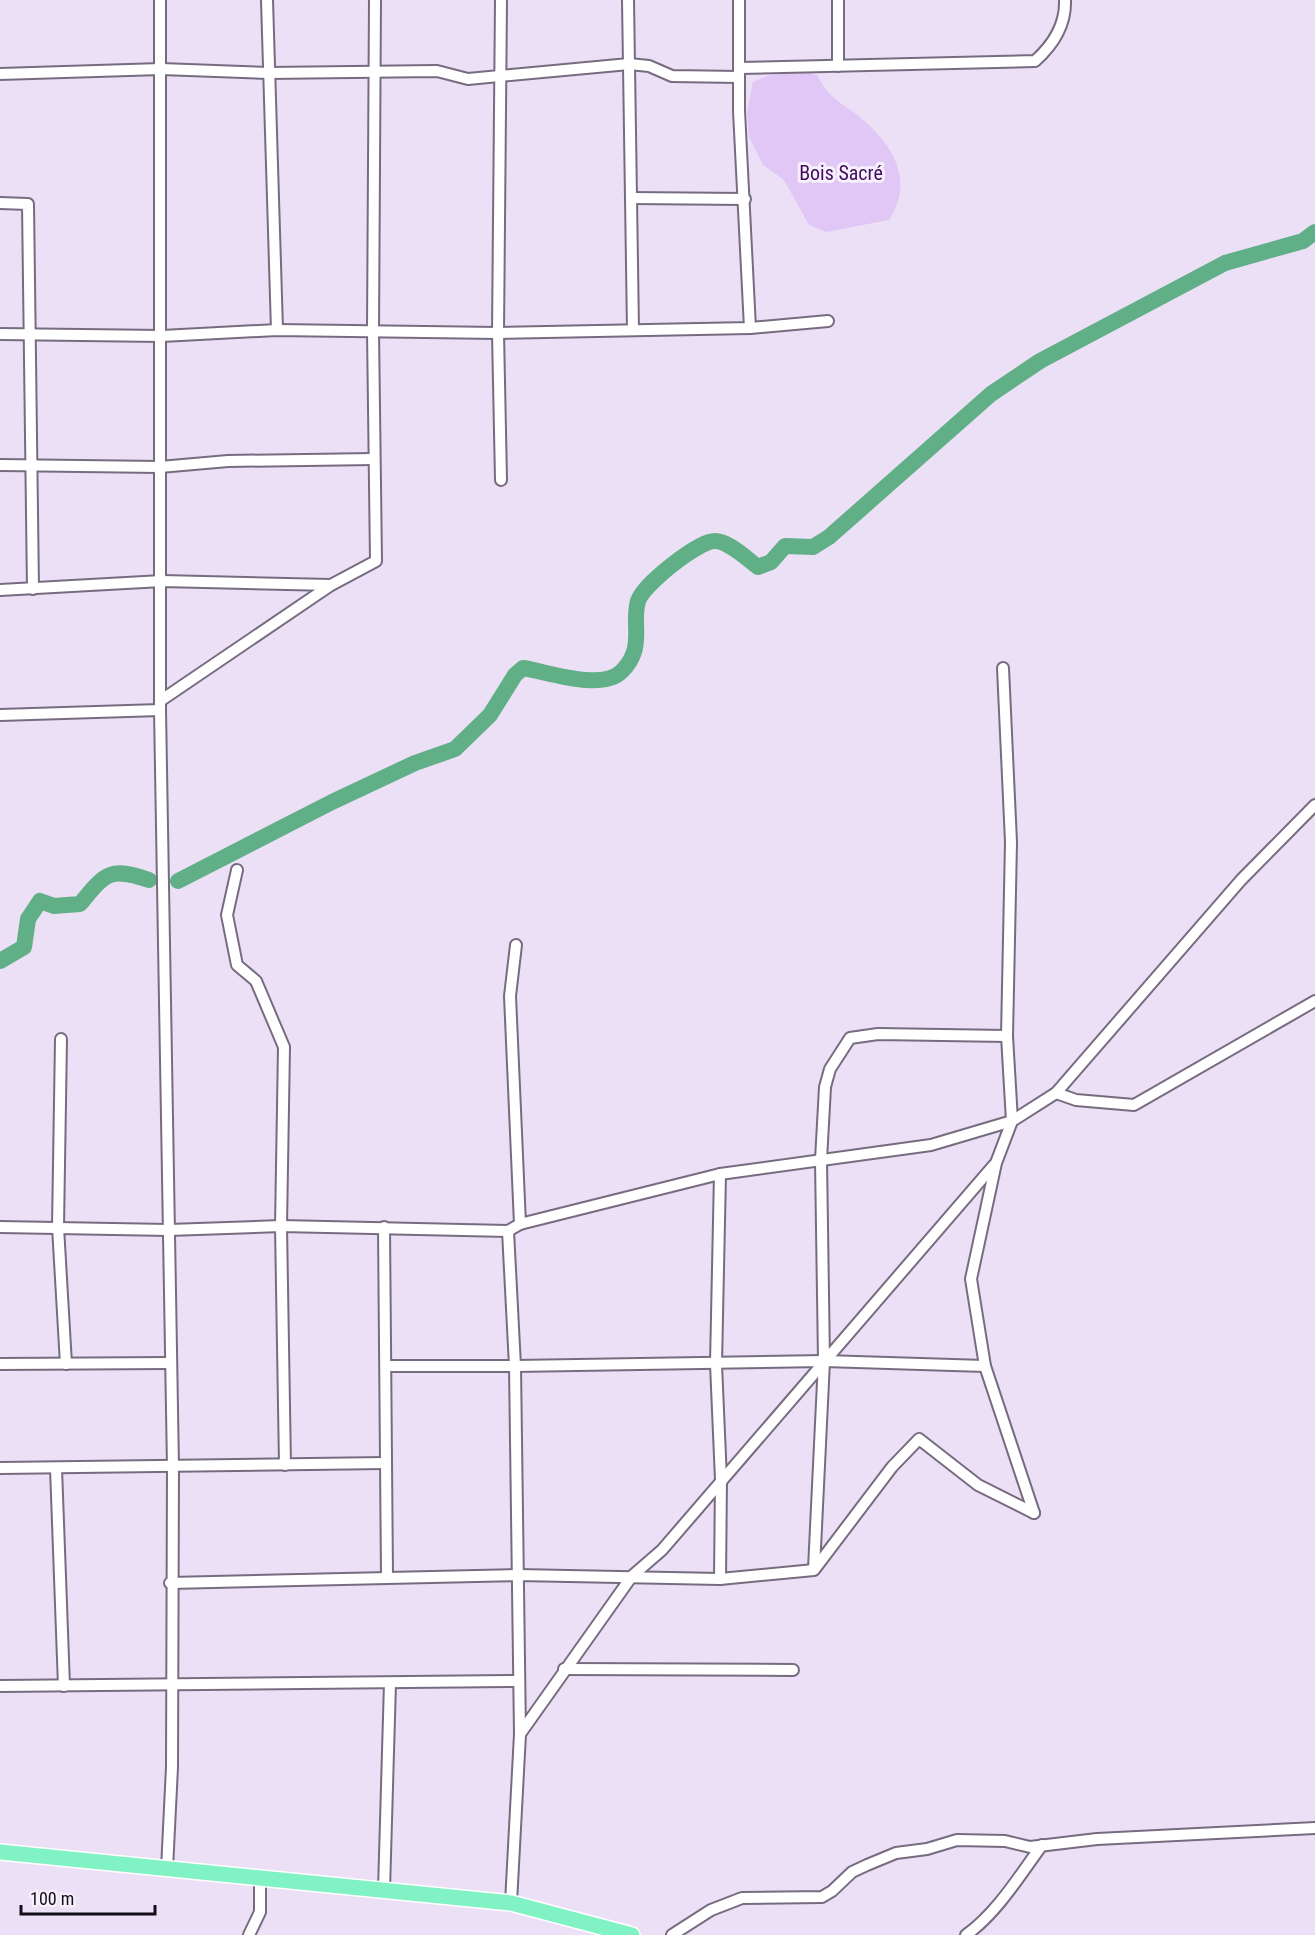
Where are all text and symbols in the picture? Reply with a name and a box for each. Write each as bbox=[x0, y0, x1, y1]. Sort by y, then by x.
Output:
park label: Bois Sacré bbox=[799, 161, 883, 185]
scale bar bbox=[21, 1878, 154, 1916]
text: 100 m bbox=[30, 1888, 74, 1909]

